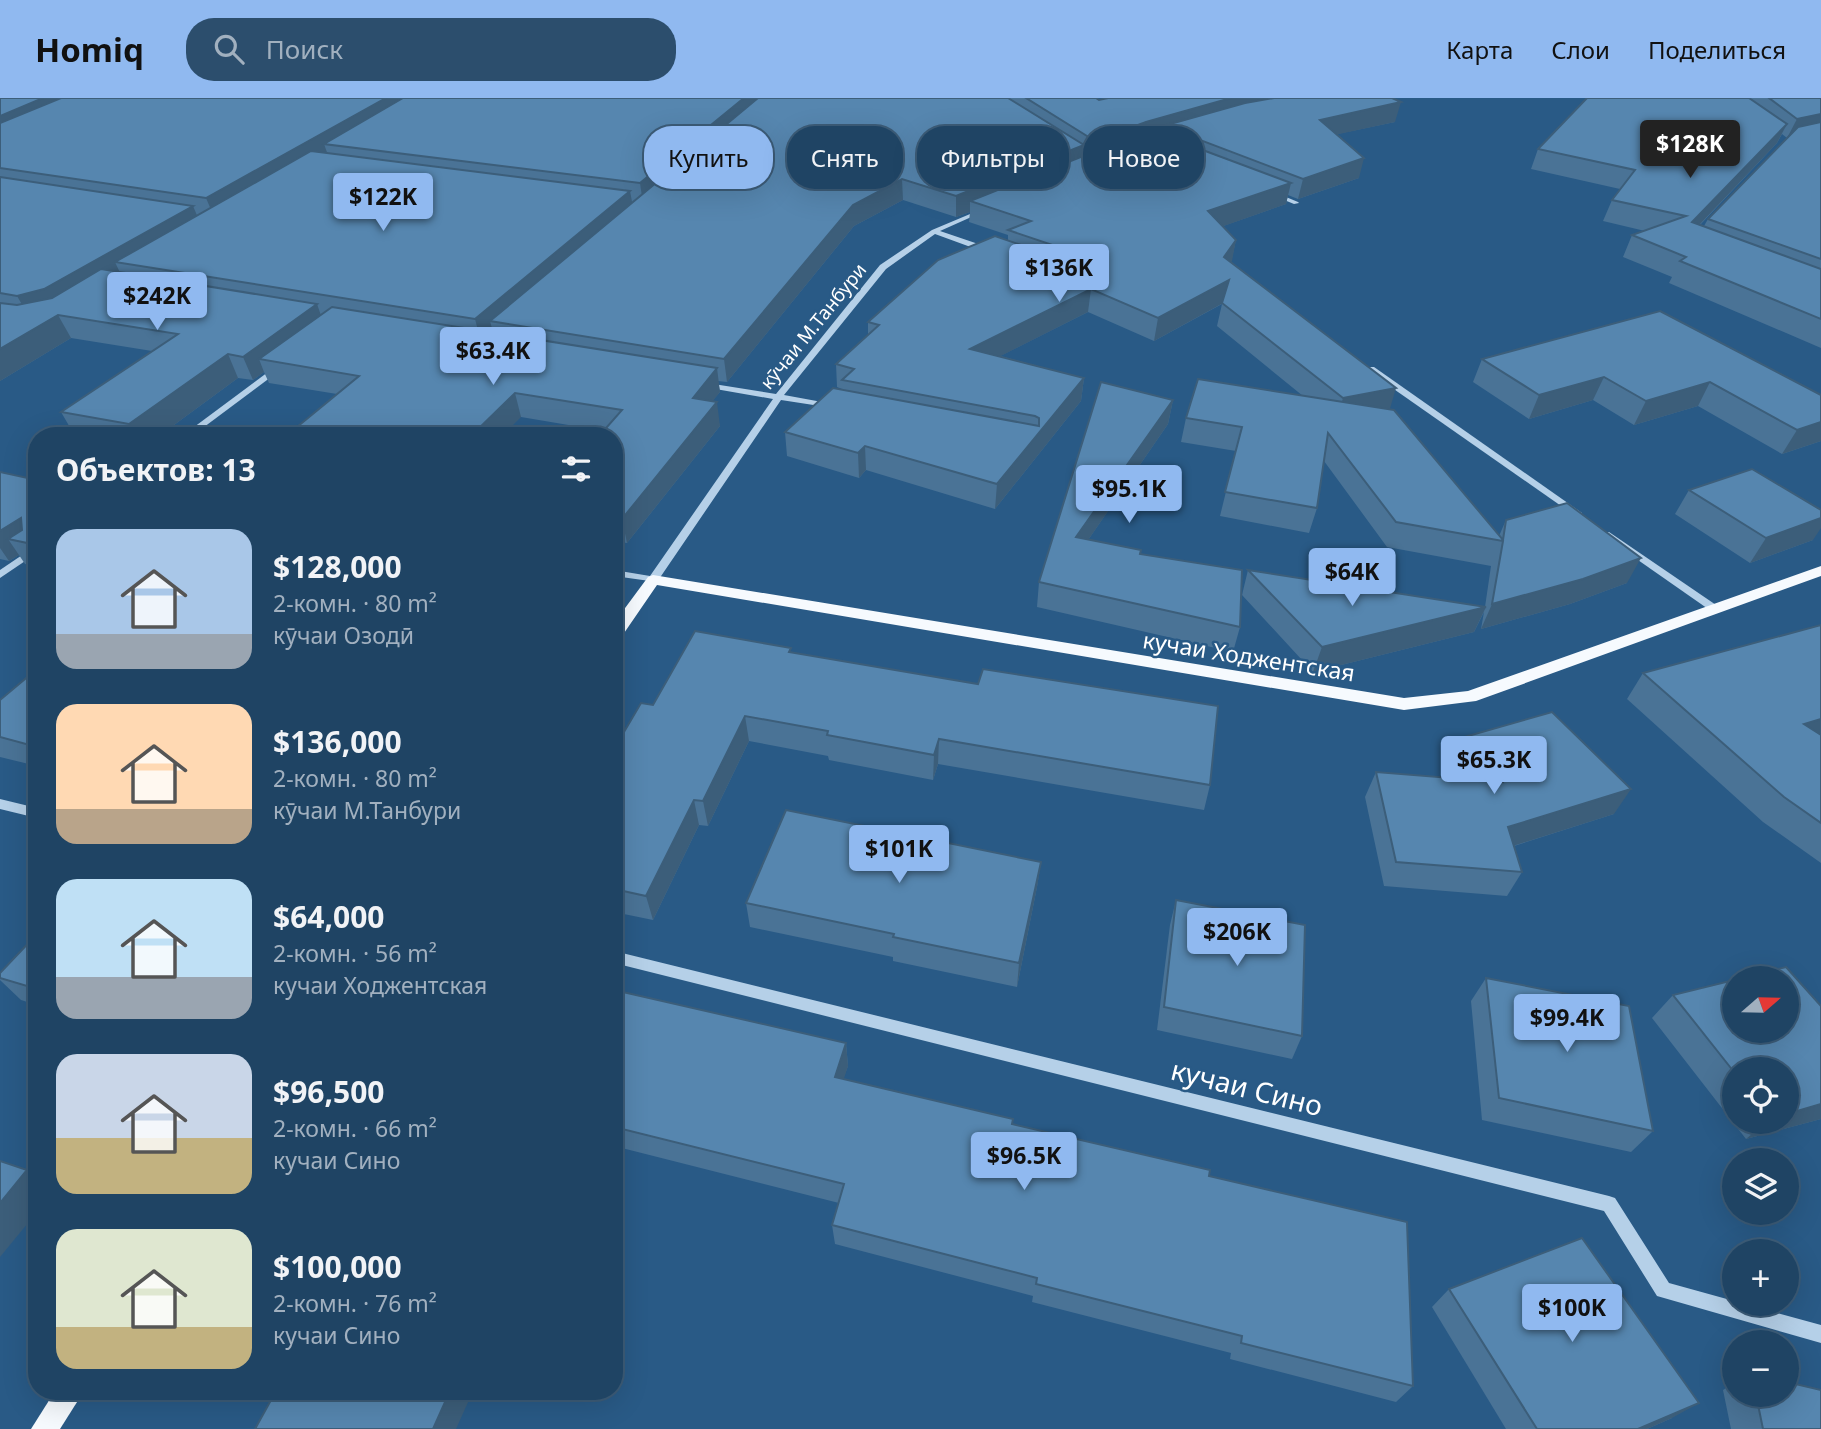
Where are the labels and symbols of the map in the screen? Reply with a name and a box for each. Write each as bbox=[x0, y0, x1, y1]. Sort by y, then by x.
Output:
pin: $128K bbox=[1641, 120, 1739, 180]
pin: $122K bbox=[334, 174, 432, 233]
pin: $136K bbox=[1010, 244, 1108, 304]
street label: кӯчаи М.Танбури bbox=[754, 257, 872, 395]
pin: $242K bbox=[108, 272, 206, 332]
pin: $63.4K bbox=[436, 328, 550, 387]
pin: $95.1K bbox=[1072, 466, 1186, 525]
pin: $64K bbox=[1311, 548, 1393, 608]
street label: кучаи Ходжентская bbox=[1141, 623, 1357, 689]
pin: $65.3K bbox=[1437, 736, 1551, 796]
pin: $101K bbox=[850, 826, 948, 885]
pin: $206K bbox=[1188, 908, 1286, 968]
north arrow bbox=[1722, 966, 1799, 1043]
pin: $99.4K bbox=[1510, 995, 1624, 1054]
street label: кучаи Сино bbox=[1167, 1050, 1327, 1124]
pin: $96.5K bbox=[967, 1132, 1081, 1192]
pin: $100K bbox=[1523, 1284, 1621, 1344]

